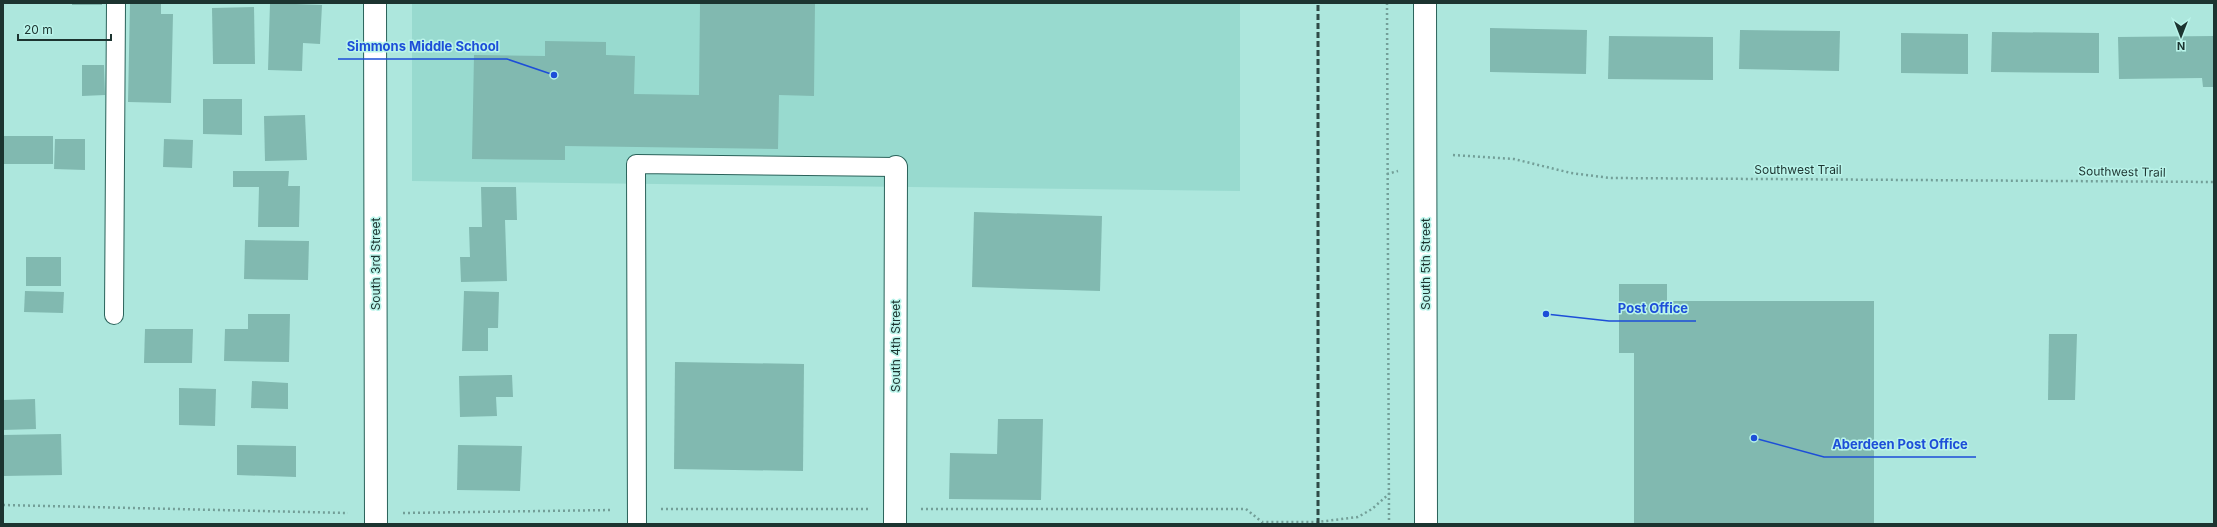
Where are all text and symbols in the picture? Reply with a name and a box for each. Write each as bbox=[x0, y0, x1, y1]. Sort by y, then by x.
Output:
scale bar bbox=[18, 16, 111, 42]
north arrow bbox=[2161, 16, 2201, 56]
text: 20 m bbox=[24, 22, 53, 37]
callout: Simmons Middle School bbox=[338, 34, 507, 59]
text: Simmons Middle School bbox=[347, 38, 499, 54]
text: N bbox=[2177, 39, 2185, 53]
street label: Southwest Trail bbox=[1754, 162, 1842, 177]
street label: Southwest Trail bbox=[2078, 163, 2166, 180]
street label: South 3rd Street bbox=[368, 218, 383, 310]
street label: South 5th Street bbox=[1418, 218, 1433, 310]
callout: Post Office bbox=[1609, 296, 1696, 321]
street label: South 4th Street bbox=[888, 300, 903, 392]
text: Post Office bbox=[1618, 300, 1688, 316]
callout: Aberdeen Post Office bbox=[1824, 432, 1976, 457]
text: Aberdeen Post Office bbox=[1832, 436, 1968, 452]

